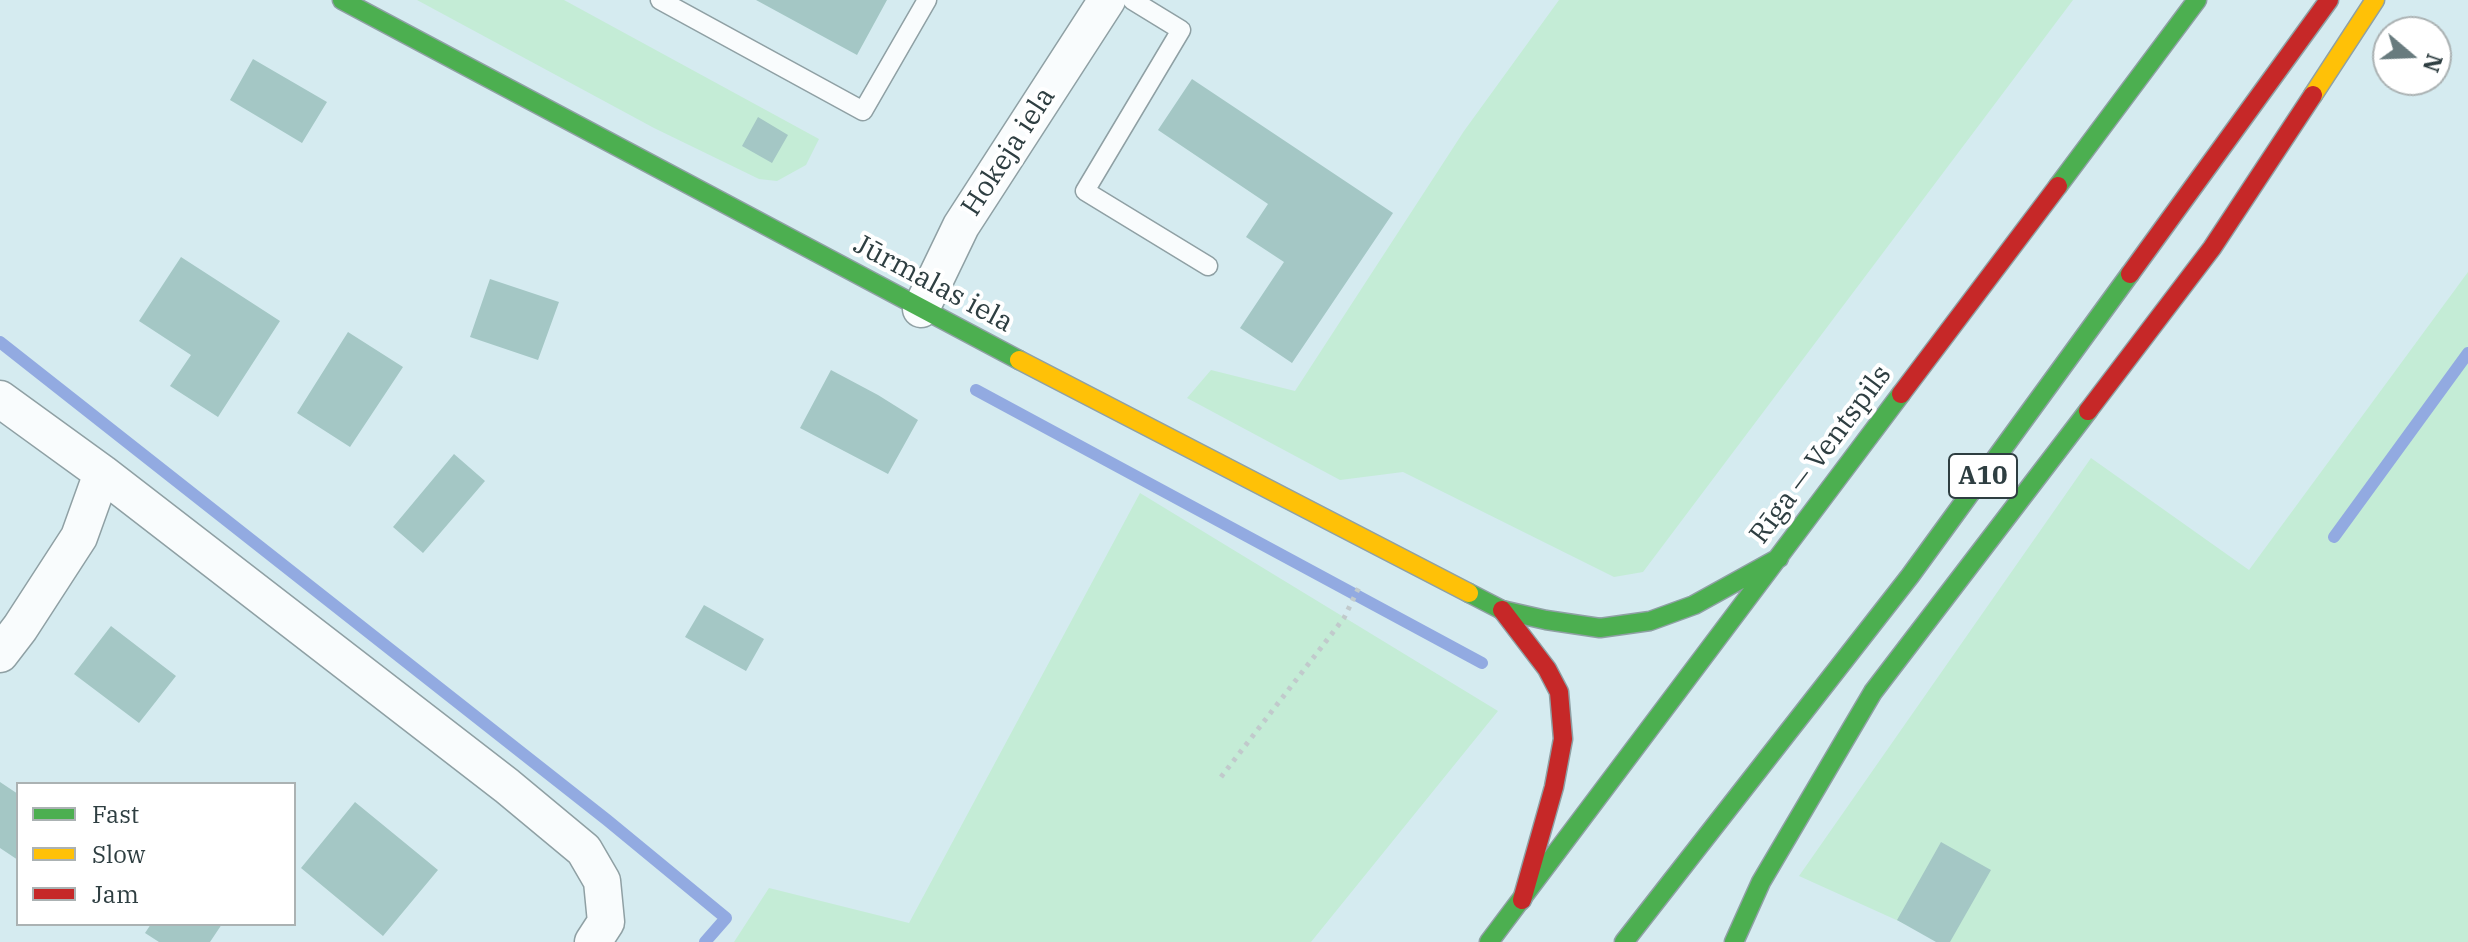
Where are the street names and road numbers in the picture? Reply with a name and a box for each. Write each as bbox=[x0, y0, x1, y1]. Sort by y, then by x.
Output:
street label: Hokeja iela bbox=[955, 81, 1063, 223]
street label: Jūrmalas iela bbox=[848, 228, 1018, 340]
street label: Rīga — Ventspils bbox=[1743, 359, 1899, 551]
road number: A10 bbox=[1949, 454, 2017, 498]

